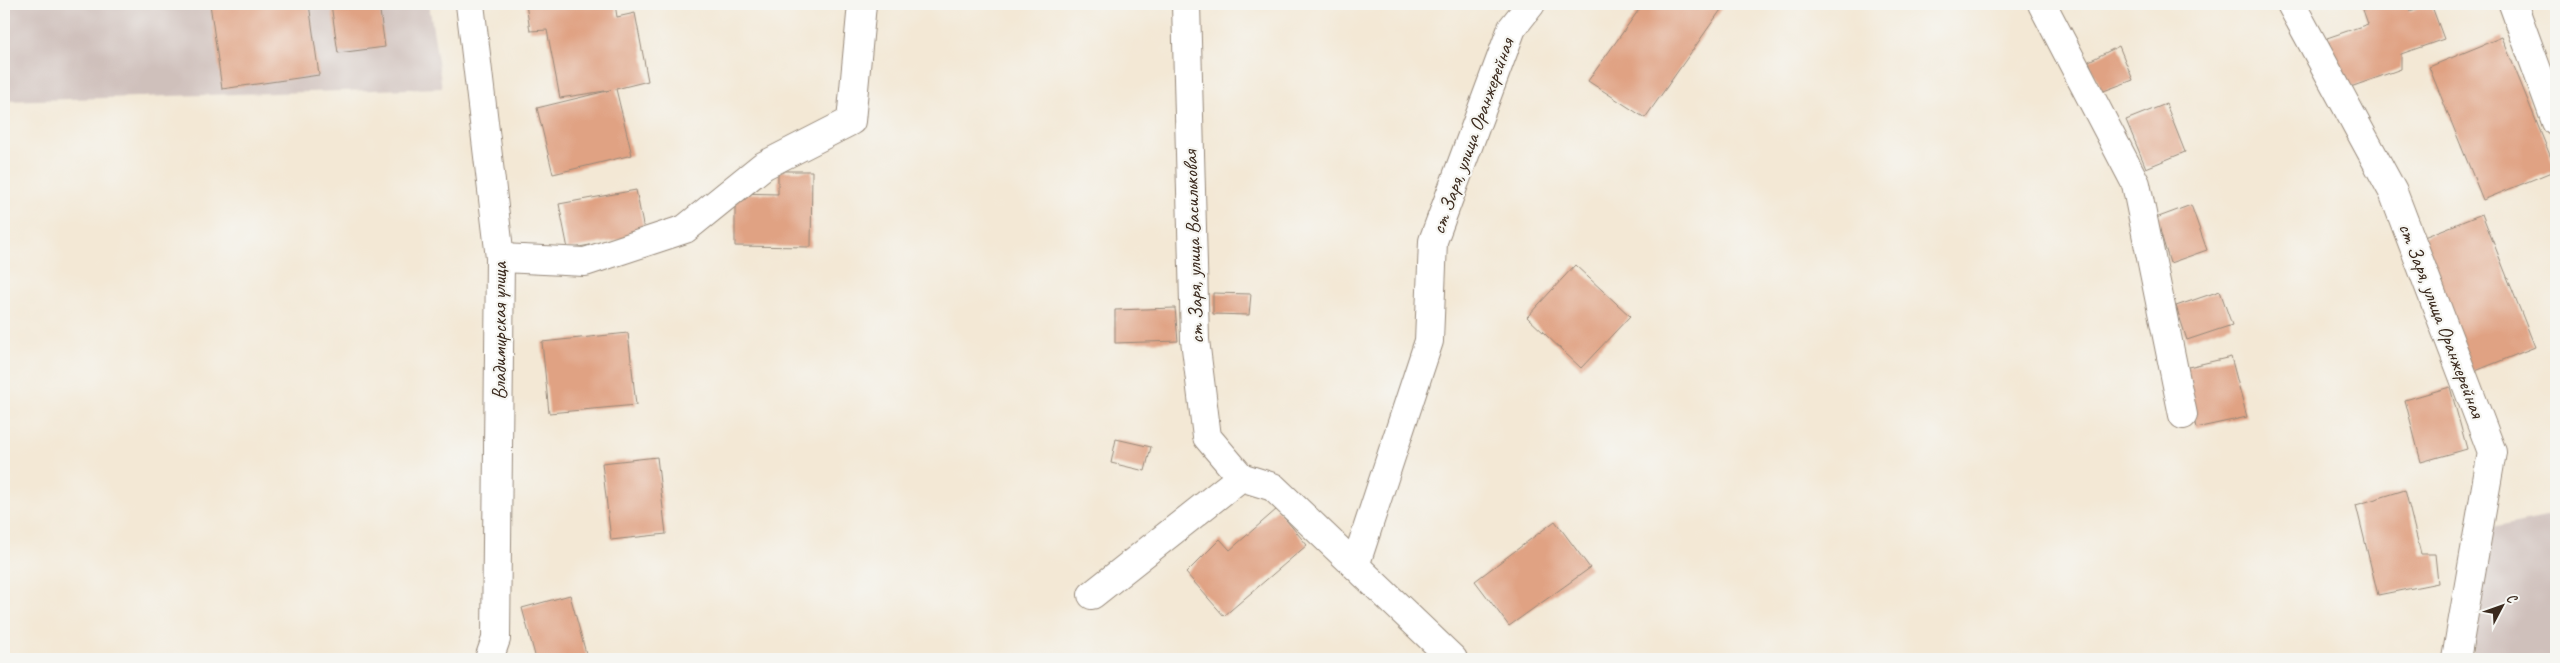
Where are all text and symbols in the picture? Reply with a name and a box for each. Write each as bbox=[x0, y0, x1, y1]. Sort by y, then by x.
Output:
street label: ст Заря, улица Оранжерейная bbox=[1425, 33, 1520, 237]
street label: ст Заря, улица Васильковая bbox=[1178, 148, 1209, 344]
street label: ст Заря, улица Оранжерейная bbox=[2393, 219, 2491, 423]
street label: Владимирская улица bbox=[487, 260, 512, 400]
north arrow bbox=[2478, 580, 2528, 630]
text: С bbox=[2503, 590, 2521, 608]

